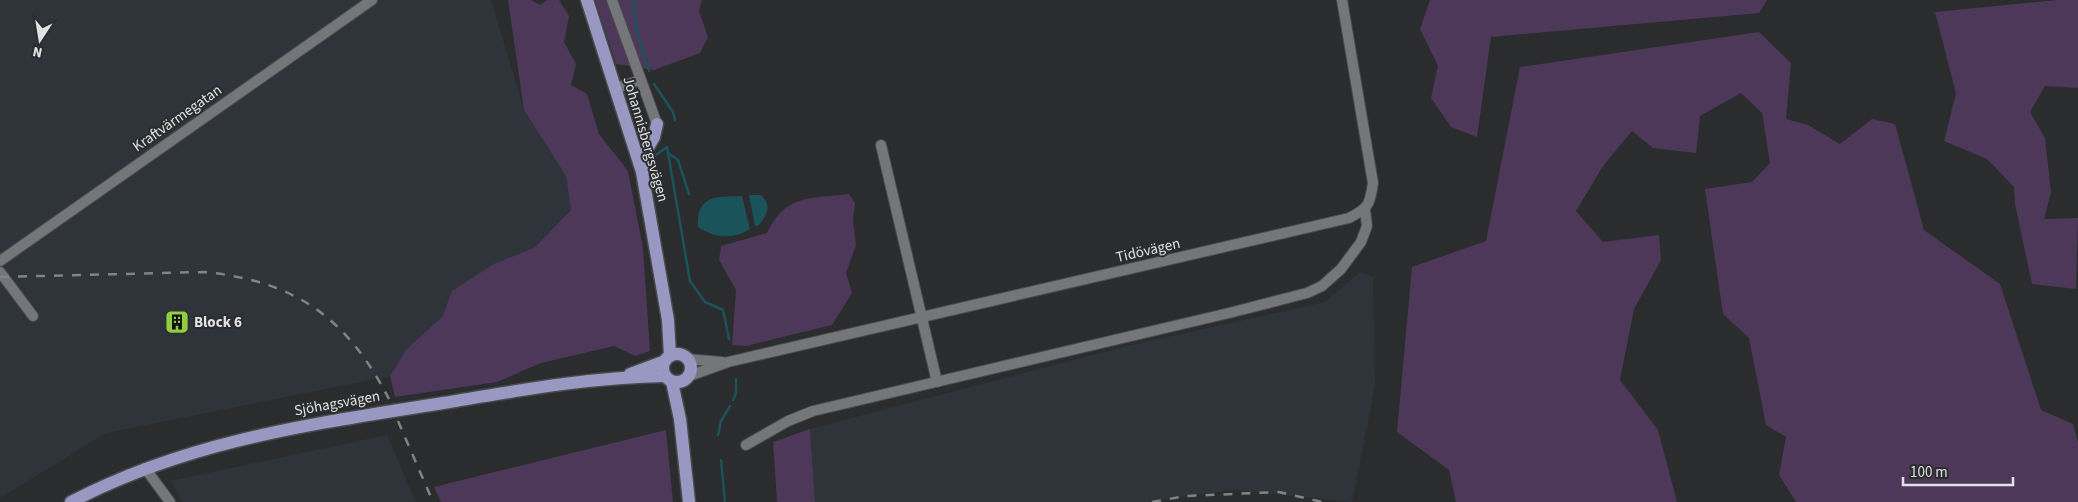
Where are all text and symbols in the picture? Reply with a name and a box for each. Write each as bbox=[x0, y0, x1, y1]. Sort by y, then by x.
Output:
north arrow bbox=[15, 15, 65, 65]
text: N bbox=[31, 41, 44, 62]
street label: Johannisbergsvägen bbox=[618, 74, 673, 204]
street label: Kraftvärmegatan bbox=[129, 80, 226, 157]
street label: Tidövägen bbox=[1114, 233, 1182, 268]
building icon: Block 6 bbox=[164, 309, 190, 335]
place label: Block 6 bbox=[194, 312, 242, 333]
street label: Sjöhagsvägen bbox=[293, 386, 382, 421]
scale bar bbox=[1903, 454, 2013, 486]
text: 100 m bbox=[1910, 462, 1948, 483]

